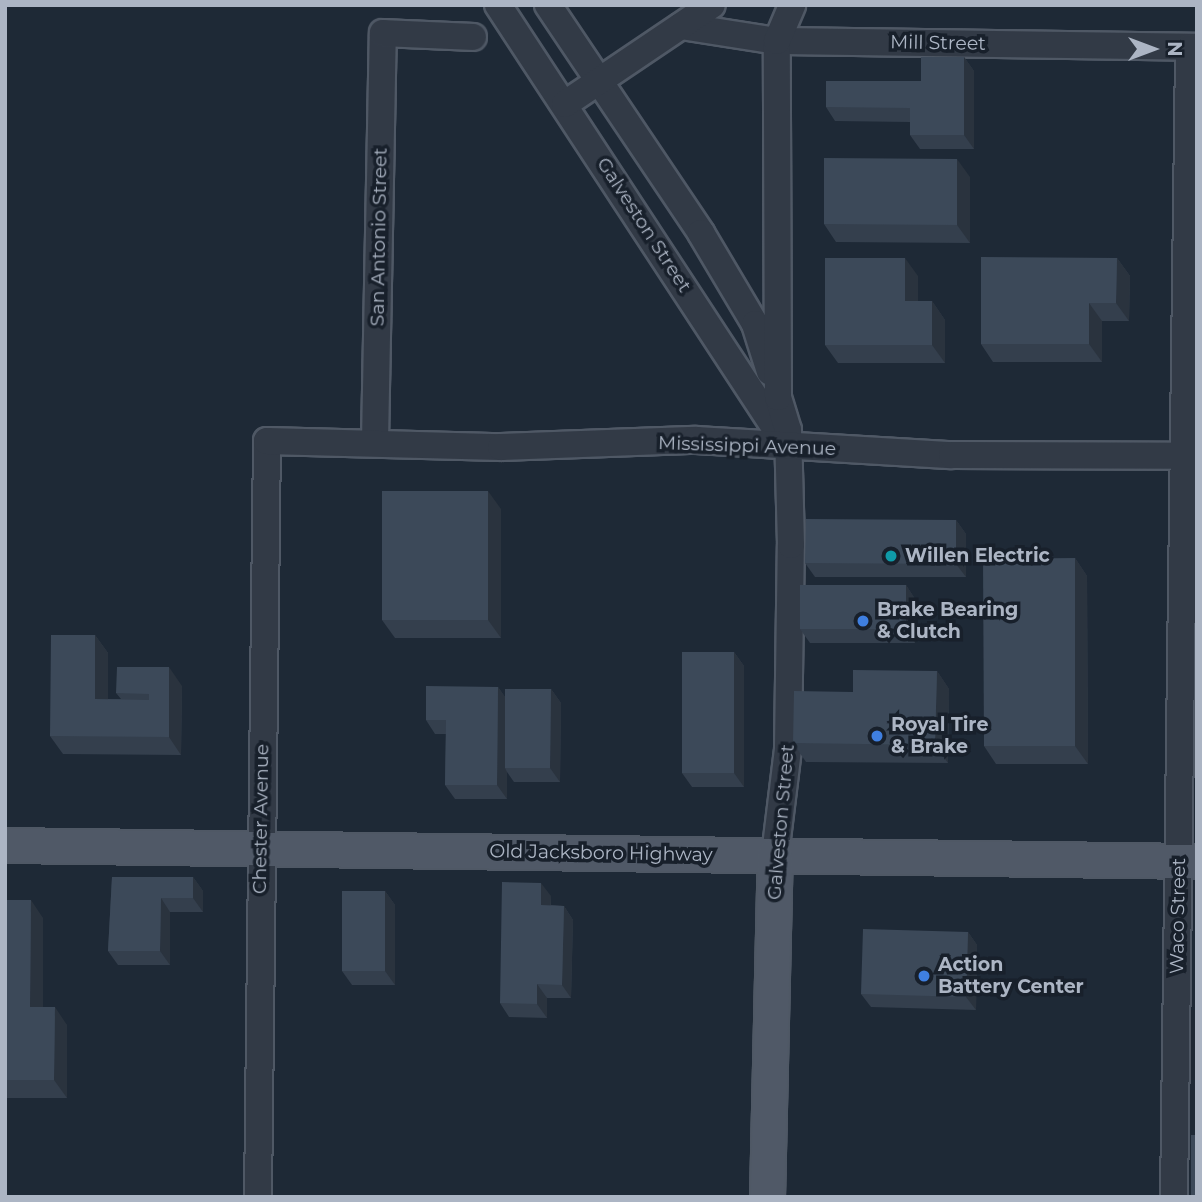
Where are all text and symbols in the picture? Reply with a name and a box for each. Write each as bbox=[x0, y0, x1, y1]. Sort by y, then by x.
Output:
north arrow bbox=[1118, 14, 1188, 84]
street label: Mill Street bbox=[890, 31, 986, 55]
text: N bbox=[1163, 41, 1186, 57]
street label: San Antonio Street bbox=[366, 147, 392, 327]
street label: Galveston Street bbox=[592, 153, 696, 297]
street label: Mississippi Avenue bbox=[658, 431, 836, 461]
place label: Willen Electric bbox=[905, 545, 1050, 567]
marker: Willen Electric bbox=[883, 548, 899, 564]
place label: Brake Bearing & Clutch bbox=[877, 599, 1018, 643]
marker: Brake Bearing & Clutch bbox=[855, 613, 871, 629]
place label: Royal Tire & Brake bbox=[891, 714, 988, 758]
marker: Royal Tire & Brake bbox=[869, 728, 885, 744]
street label: Galveston Street bbox=[763, 743, 799, 901]
street label: Chester Avenue bbox=[248, 744, 274, 894]
street label: Old Jacksboro Highway bbox=[489, 840, 713, 866]
street label: Waco Street bbox=[1166, 858, 1190, 974]
place label: Action Battery Center bbox=[938, 954, 1084, 998]
marker: Action Battery Center bbox=[916, 968, 932, 984]

